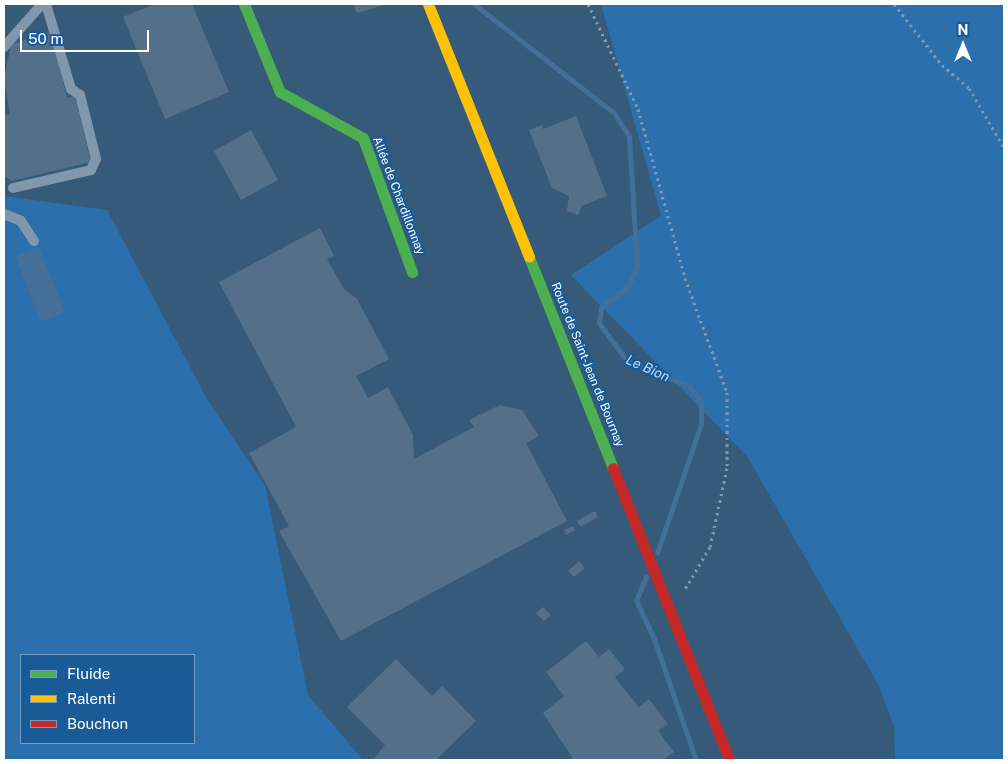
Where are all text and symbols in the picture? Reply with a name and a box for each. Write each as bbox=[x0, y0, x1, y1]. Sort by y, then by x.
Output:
scale bar bbox=[22, 20, 151, 52]
north arrow bbox=[938, 20, 988, 70]
text: N bbox=[958, 22, 968, 38]
text: 50 m bbox=[28, 30, 63, 47]
street label: Allée de Chardillonnay bbox=[369, 135, 427, 257]
street label: Route de Saint-Jean de Bournay bbox=[547, 280, 627, 450]
water label: Le Bion bbox=[623, 351, 673, 385]
legend bbox=[20, 654, 195, 744]
text: Fluide bbox=[67, 665, 110, 682]
text: Ralenti bbox=[67, 690, 116, 707]
text: Bouchon bbox=[67, 715, 128, 732]

